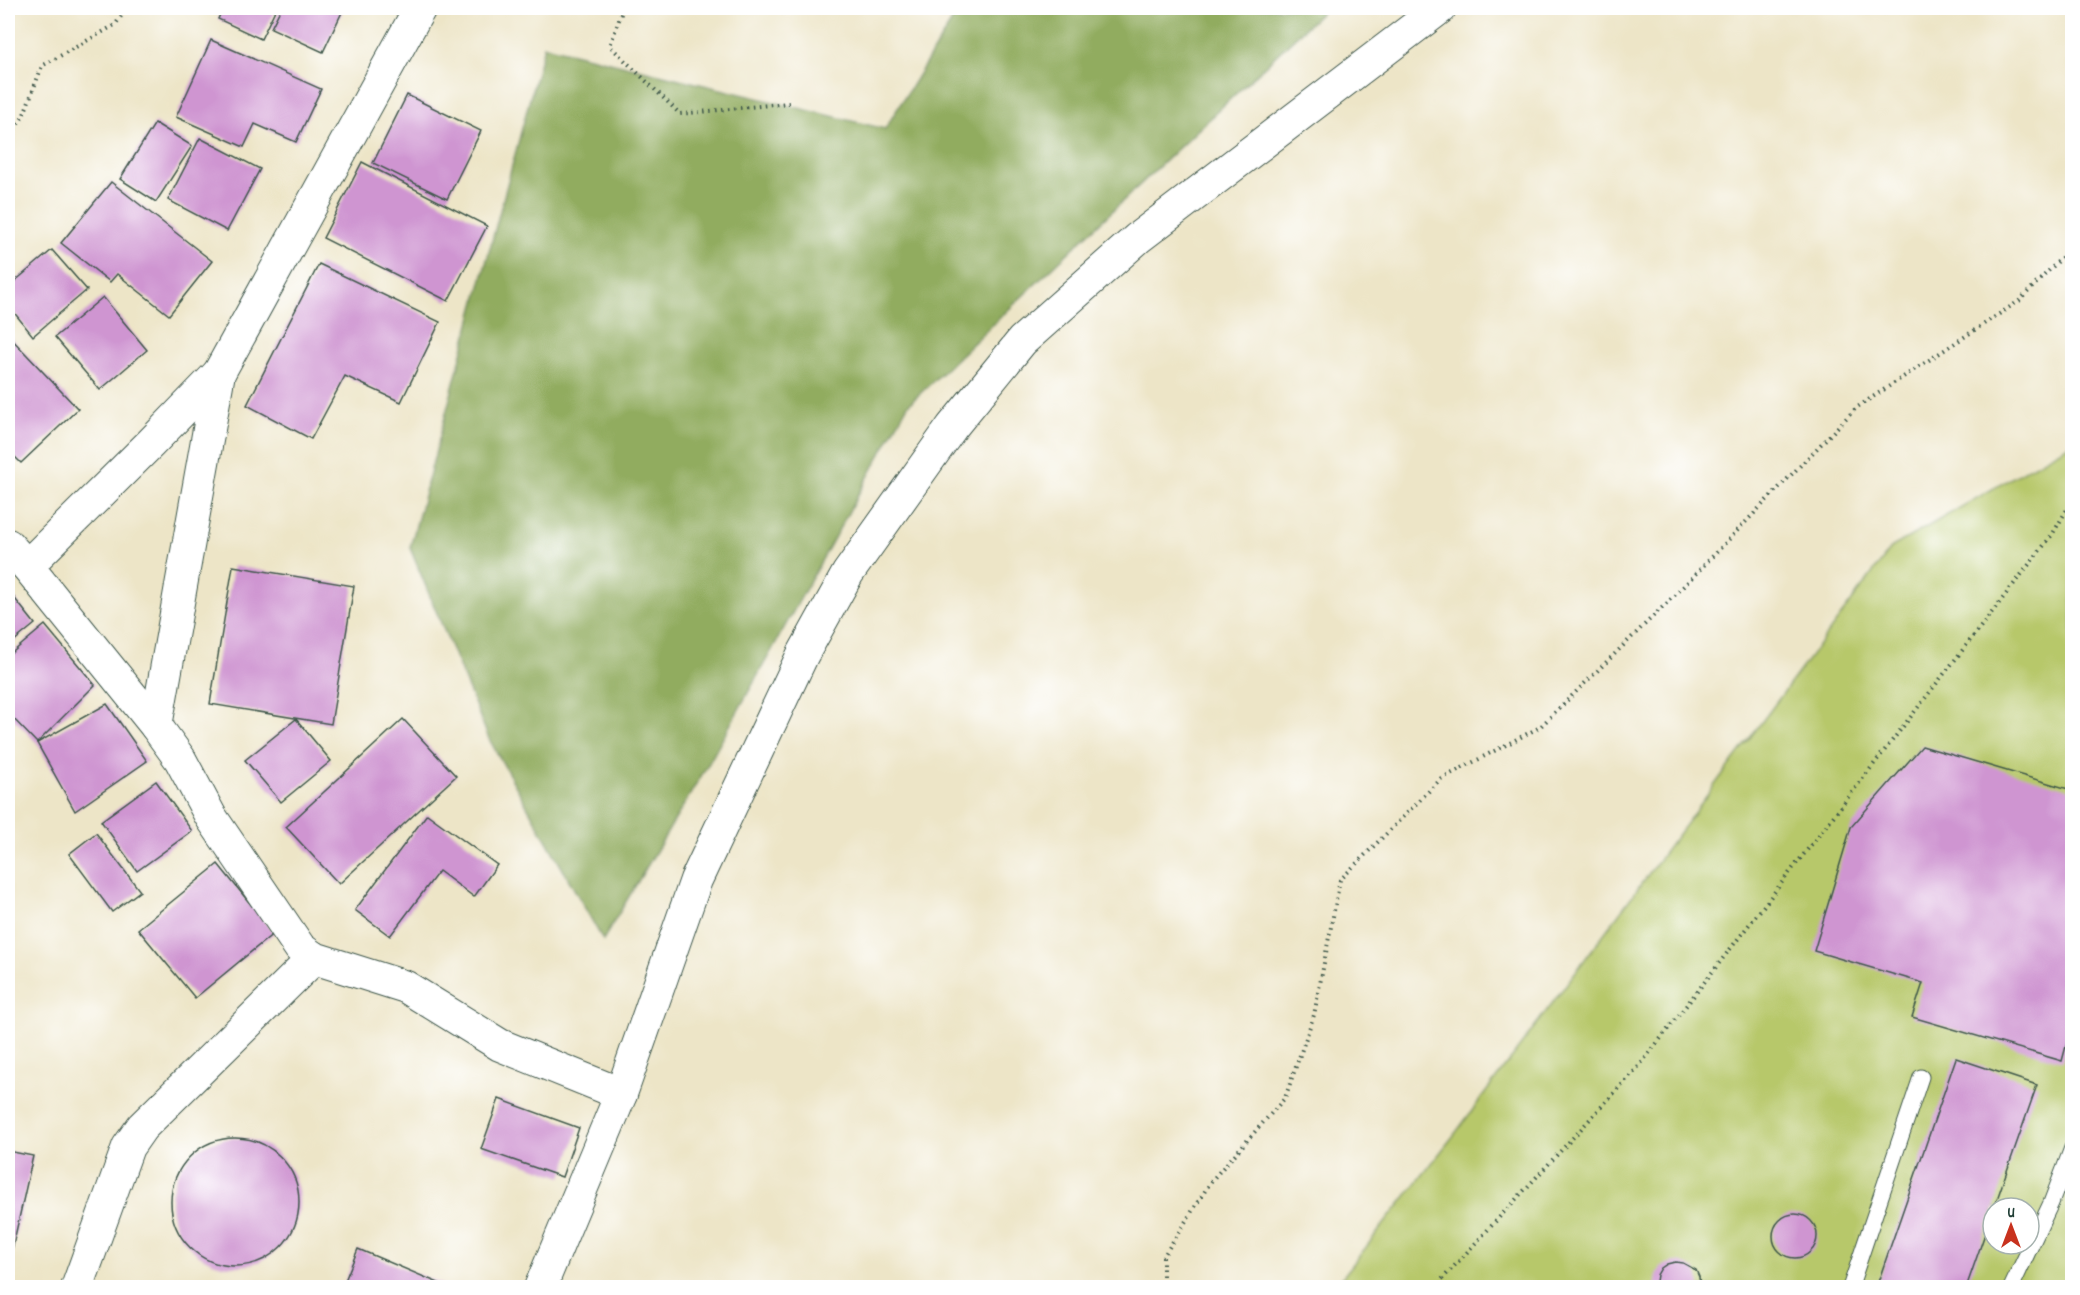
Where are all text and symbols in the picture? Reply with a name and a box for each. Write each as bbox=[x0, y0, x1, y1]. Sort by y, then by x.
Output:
north arrow bbox=[1981, 1196, 2041, 1256]
text: U bbox=[2007, 1202, 2015, 1225]

